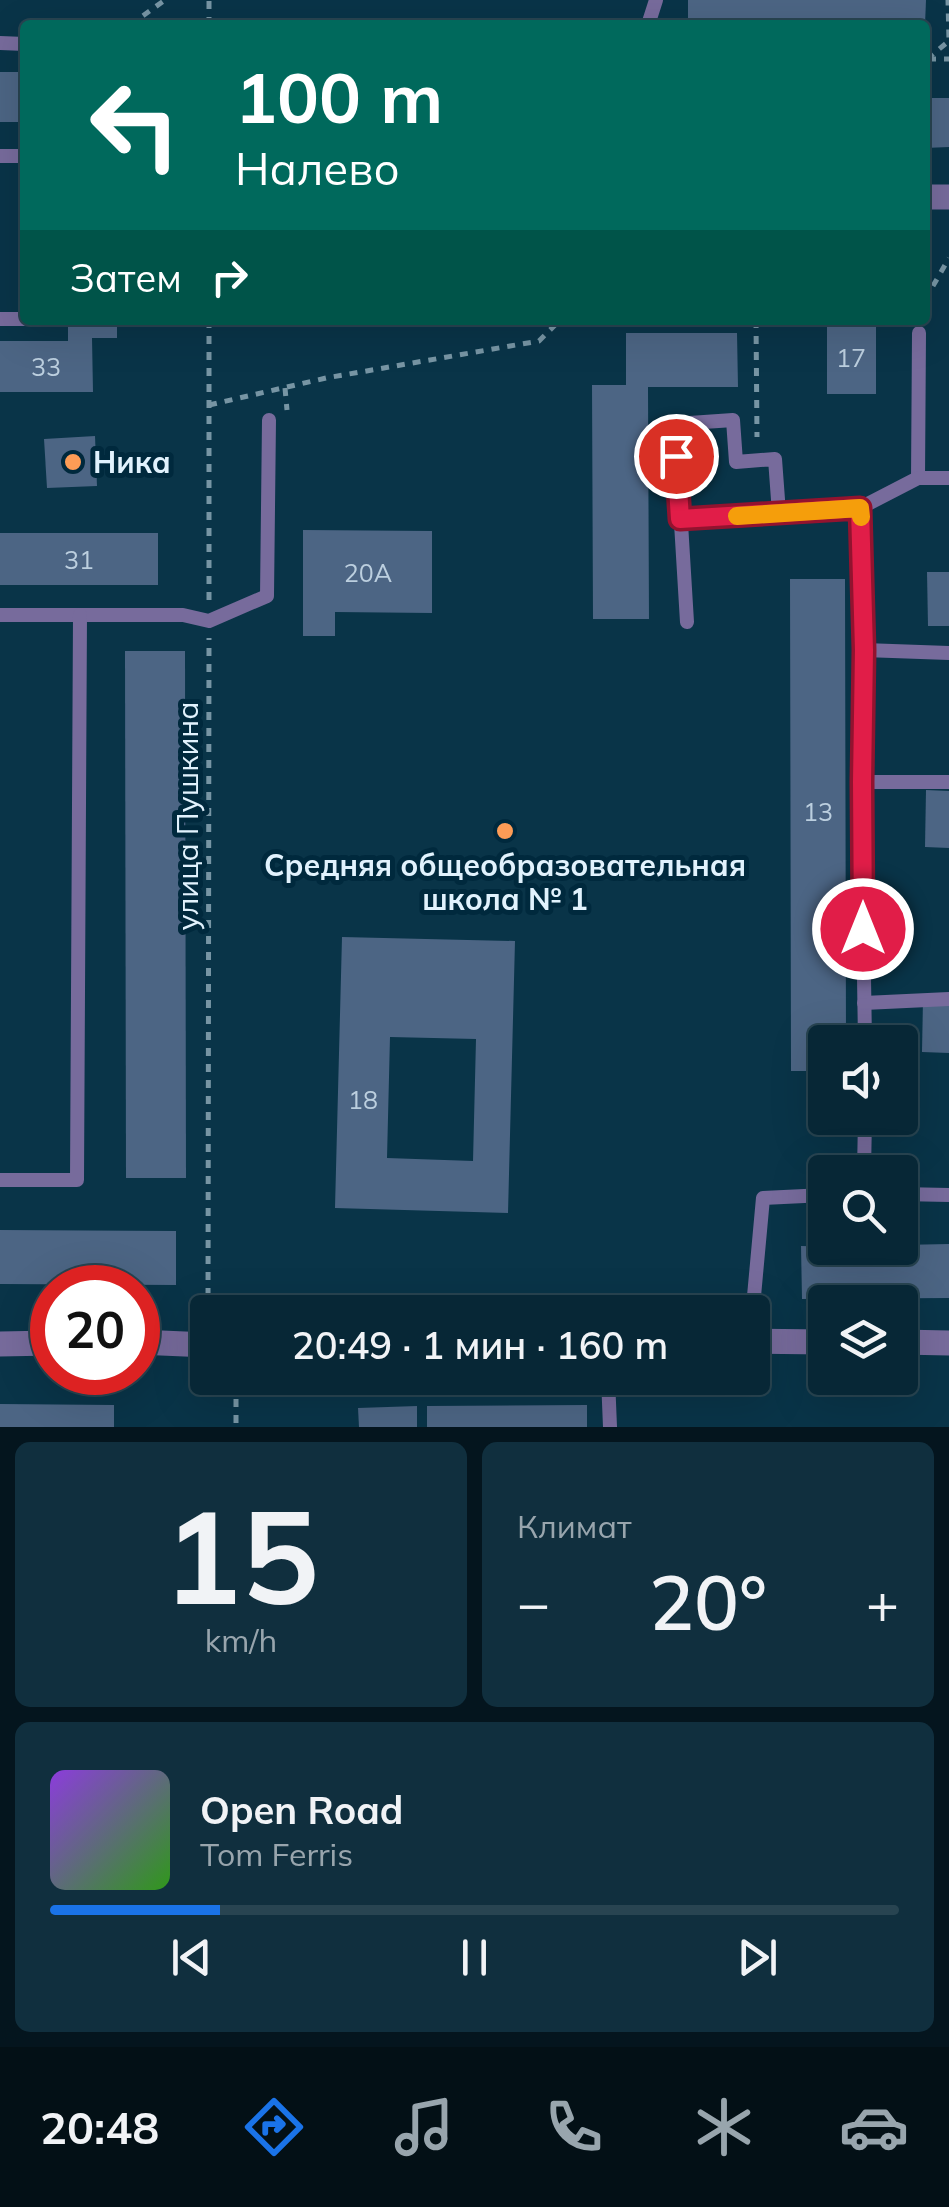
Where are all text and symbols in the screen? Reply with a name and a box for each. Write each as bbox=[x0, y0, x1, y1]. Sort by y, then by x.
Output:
text: 100 m bbox=[235, 53, 443, 141]
icon: left bbox=[70, 60, 200, 190]
text: Налево bbox=[235, 140, 400, 196]
icon: right bbox=[202, 250, 257, 305]
text: Затем bbox=[70, 254, 182, 302]
house number: 17 bbox=[836, 342, 866, 373]
house number: 33 bbox=[31, 351, 61, 382]
pin bbox=[634, 414, 719, 499]
icon: arrive bbox=[649, 429, 704, 484]
place label: Ника bbox=[93, 443, 171, 481]
marker: Ника bbox=[62, 451, 84, 473]
house number: 31 bbox=[64, 544, 94, 575]
house number: 20А bbox=[344, 557, 392, 588]
street label: улица Пушкина bbox=[168, 701, 206, 931]
house number: 13 bbox=[803, 796, 833, 827]
marker: Средняя общеобразовательная школа № 1 bbox=[494, 820, 516, 842]
place label: Средняя общеобразовательная школа № 1 bbox=[264, 846, 746, 918]
position arrow bbox=[811, 877, 915, 981]
map controls bbox=[808, 1025, 918, 1395]
button: sound bbox=[808, 1025, 918, 1135]
house number: 18 bbox=[348, 1084, 378, 1115]
button: search bbox=[808, 1155, 918, 1265]
speed limit sign: 20 bbox=[30, 1265, 160, 1395]
button: layers bbox=[808, 1285, 918, 1395]
text: 20:49 · 1 мин · 160 m bbox=[292, 1321, 668, 1369]
text: 15 bbox=[163, 1473, 319, 1637]
text: Климат bbox=[517, 1506, 631, 1546]
text: 20° bbox=[649, 1555, 767, 1649]
text: − bbox=[517, 1568, 550, 1637]
text: + bbox=[866, 1568, 899, 1637]
text: km/h bbox=[205, 1620, 277, 1660]
text: Open Road bbox=[200, 1786, 403, 1834]
text: Tom Ferris bbox=[200, 1834, 353, 1874]
icon: previous bbox=[164, 1930, 219, 1985]
icon: pause bbox=[447, 1930, 502, 1985]
icon: next bbox=[730, 1930, 785, 1985]
icon: directions bbox=[239, 2092, 309, 2162]
icon: music bbox=[389, 2092, 459, 2162]
icon: phone bbox=[539, 2092, 609, 2162]
icon: climate bbox=[689, 2092, 759, 2162]
icon: car bbox=[839, 2092, 909, 2162]
text: 20:48 bbox=[40, 2099, 159, 2155]

